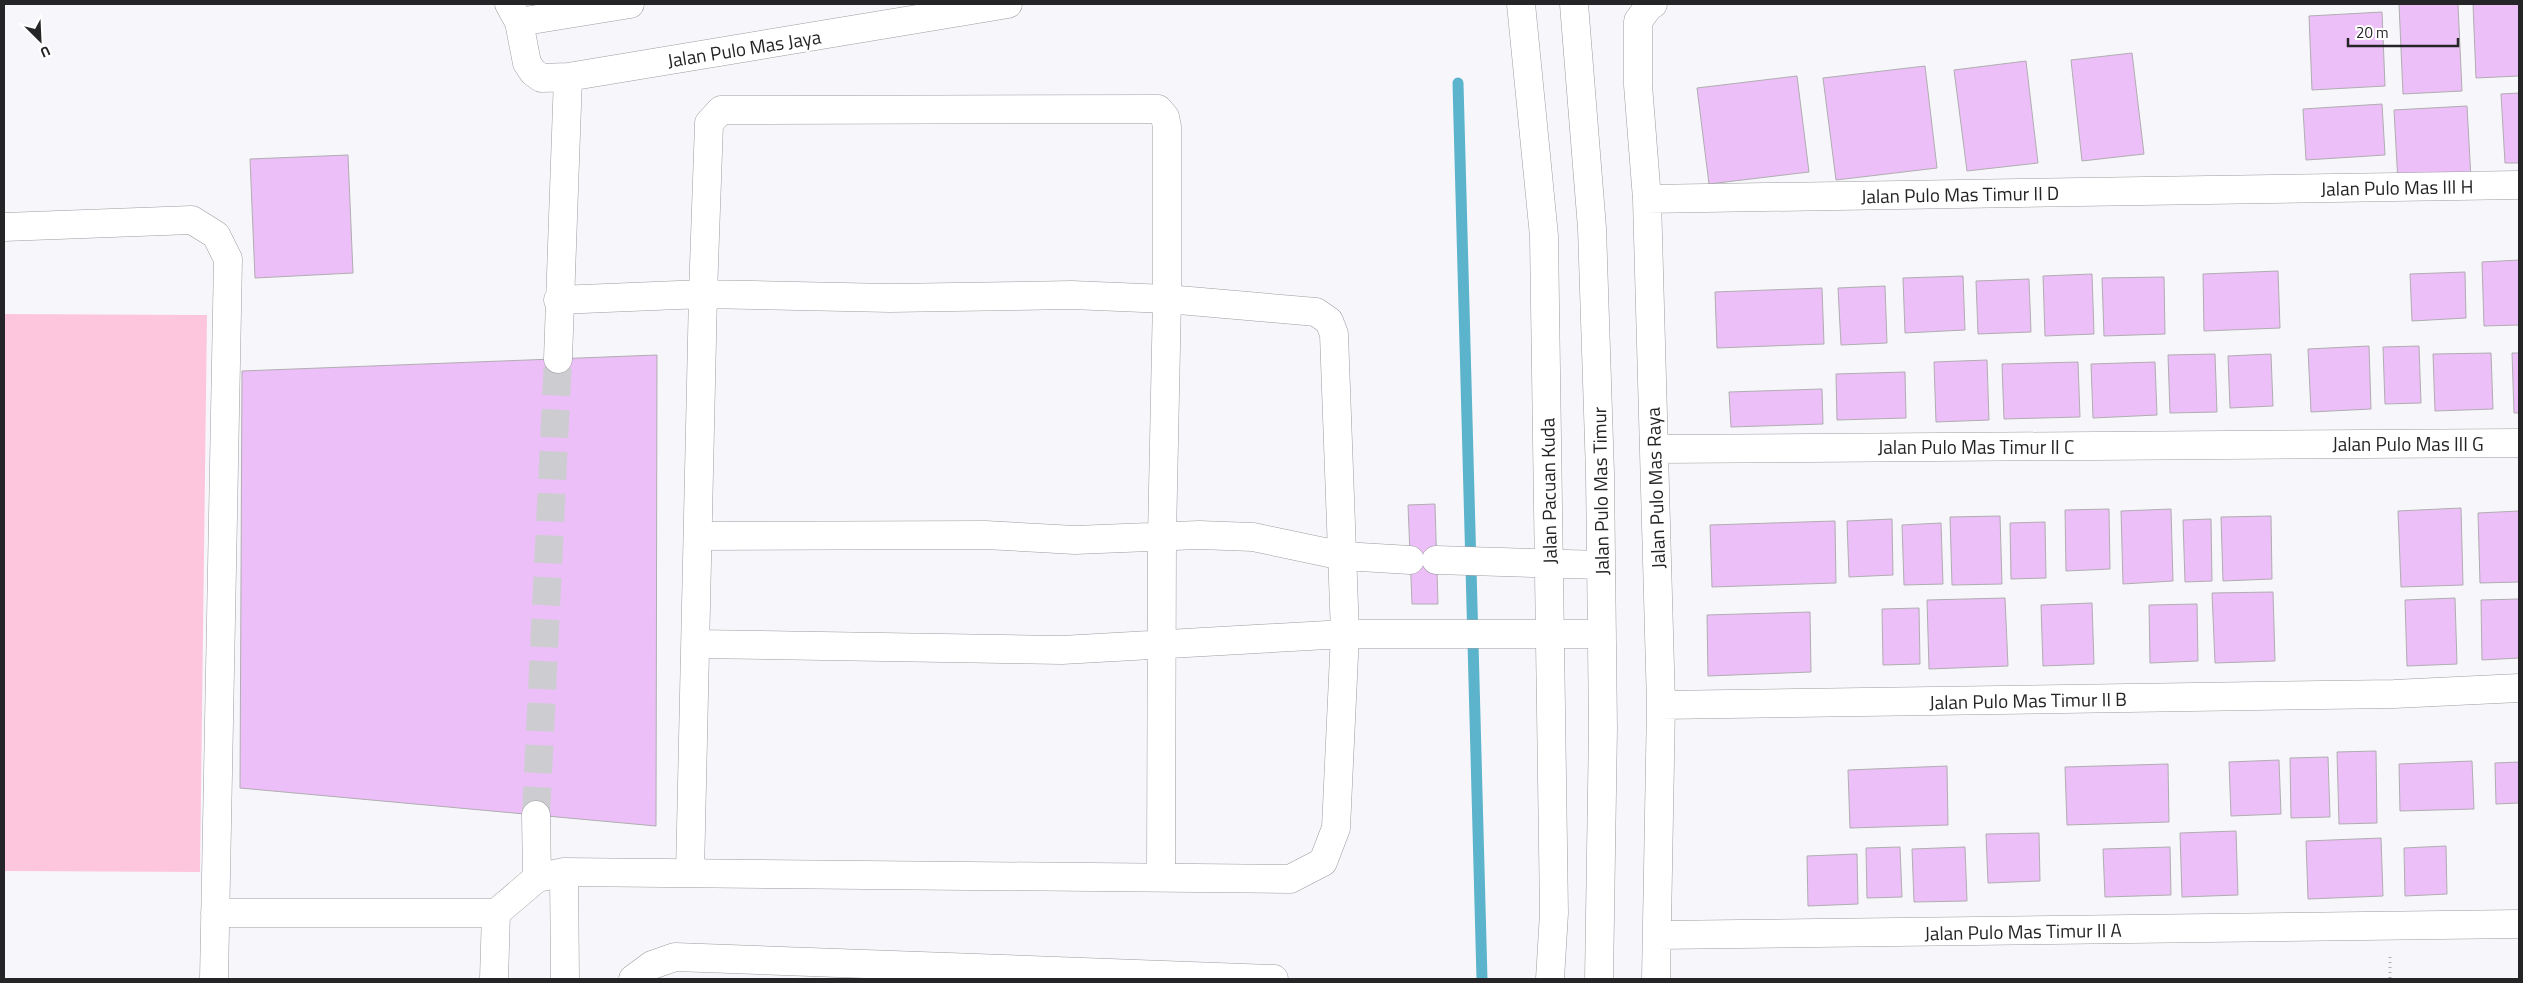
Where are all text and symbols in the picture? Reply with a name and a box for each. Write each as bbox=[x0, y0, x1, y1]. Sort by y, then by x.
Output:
north arrow bbox=[15, 15, 65, 65]
scale bar bbox=[2348, 15, 2458, 47]
street label: Jalan Pulo Mas Jaya bbox=[665, 21, 823, 74]
text: 20 m bbox=[2356, 21, 2389, 44]
text: U bbox=[37, 41, 54, 64]
street label: Jalan Pulo Mas III H bbox=[2320, 171, 2474, 203]
street label: Jalan Pulo Mas Timur II D bbox=[1861, 178, 2059, 210]
street label: Jalan Pulo Mas Timur bbox=[1584, 406, 1616, 575]
street label: Jalan Pulo Mas Raya bbox=[1638, 406, 1672, 569]
street label: Jalan Pacuan Kuda bbox=[1532, 417, 1564, 564]
street label: Jalan Pulo Mas III G bbox=[2332, 429, 2484, 458]
street label: Jalan Pulo Mas Timur II C bbox=[1878, 432, 2074, 461]
street label: Jalan Pulo Mas Timur II B bbox=[1929, 684, 2127, 716]
street label: Jalan Pulo Mas Timur II A bbox=[1924, 915, 2122, 947]

